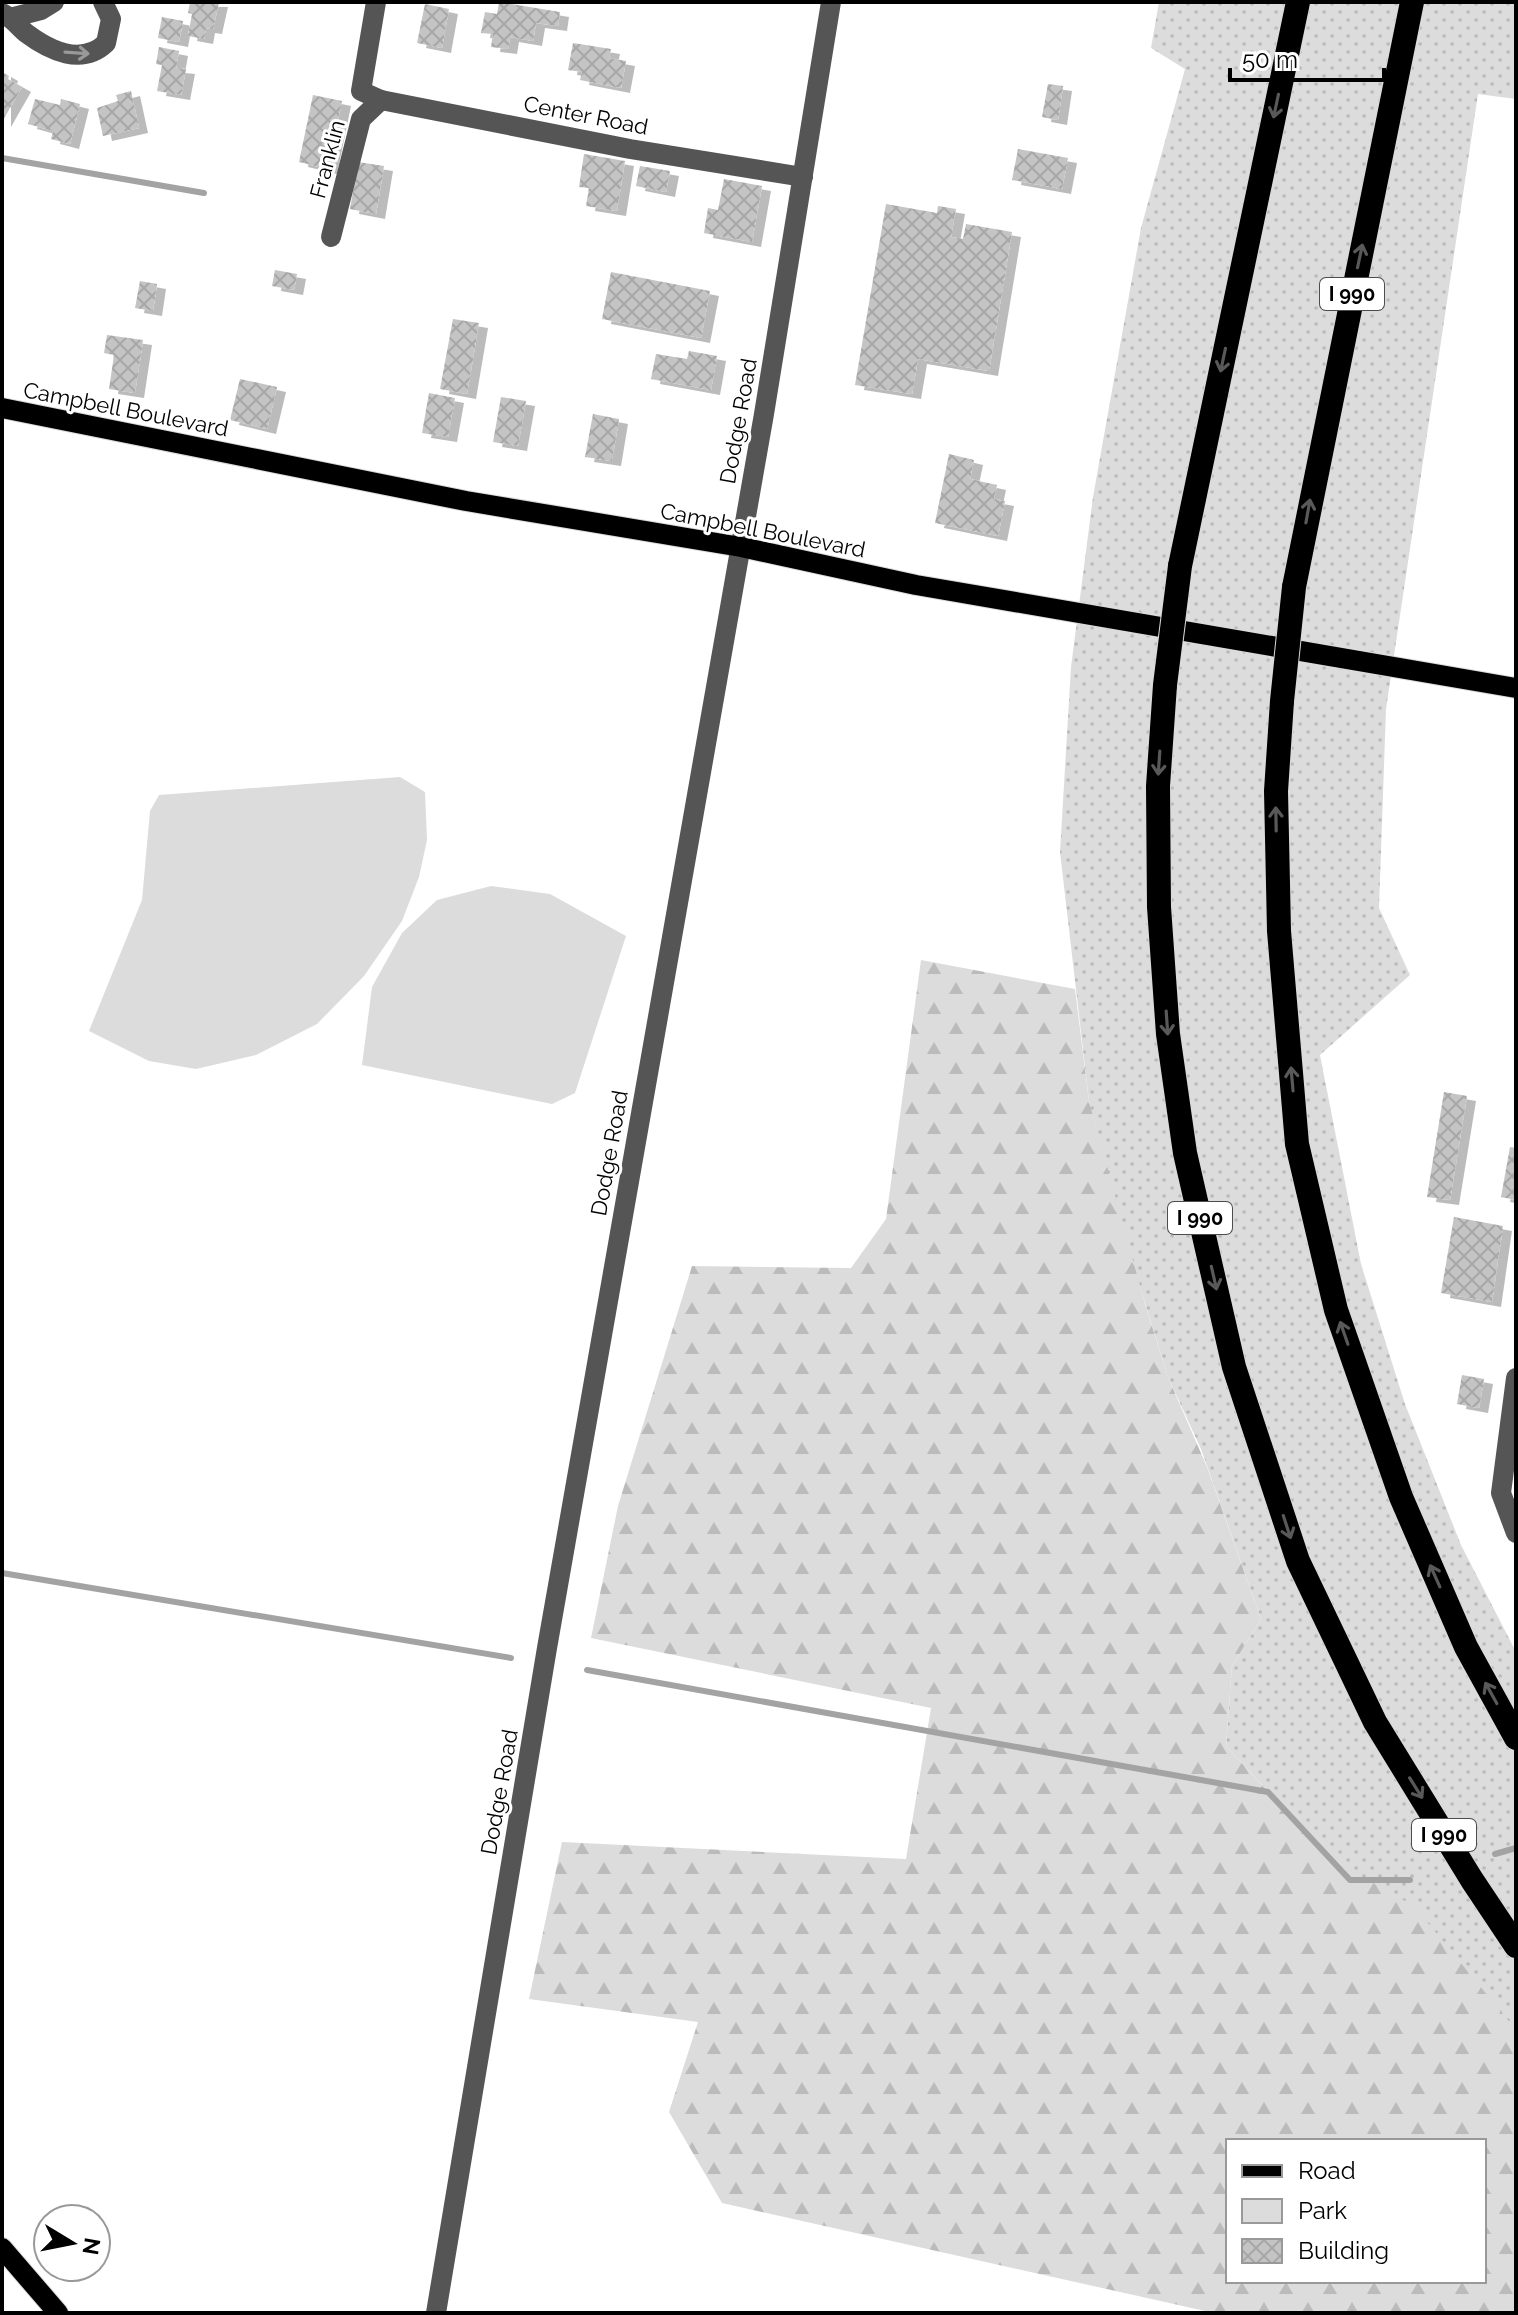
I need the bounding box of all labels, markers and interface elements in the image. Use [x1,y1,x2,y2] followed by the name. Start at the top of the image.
[1230,32,1384,82] scale bar
[1242,45,1298,74] text: 50 m
[63,46,89,61] one-way arrow
[521,90,651,140] street label: Center Road
[1268,92,1283,118] one-way arrow
[304,117,350,201] street label: Franklin
[1353,244,1368,269] one-way arrow
[1320,278,1384,310] road number: I 990
[1215,347,1230,373] one-way arrow
[714,356,762,486] street label: Dodge Road
[21,376,231,442] street label: Campbell Boulevard
[658,497,868,563] street label: Campbell Boulevard
[1301,498,1316,524] one-way arrow
[1151,749,1166,776] one-way arrow
[1269,806,1284,833] one-way arrow
[1160,1009,1175,1036] one-way arrow
[1284,1066,1299,1093] one-way arrow
[585,1088,633,1218] street label: Dodge Road
[1168,1202,1232,1234] road number: I 990
[1207,1265,1222,1291] one-way arrow
[1335,1321,1350,1346] one-way arrow
[1280,1514,1295,1540] one-way arrow
[1427,1564,1442,1588] one-way arrow
[1483,1681,1499,1705] one-way arrow
[475,1727,523,1857] street label: Dodge Road
[1408,1776,1424,1799] one-way arrow
[1412,1819,1476,1851] road number: I 990
[1226,2139,1486,2283] legend
[1298,2156,1356,2185] text: Road
[1298,2196,1347,2225] text: Park
[32,2203,112,2283] north arrow
[77,2236,106,2257] text: N
[1298,2236,1389,2265] text: Building

